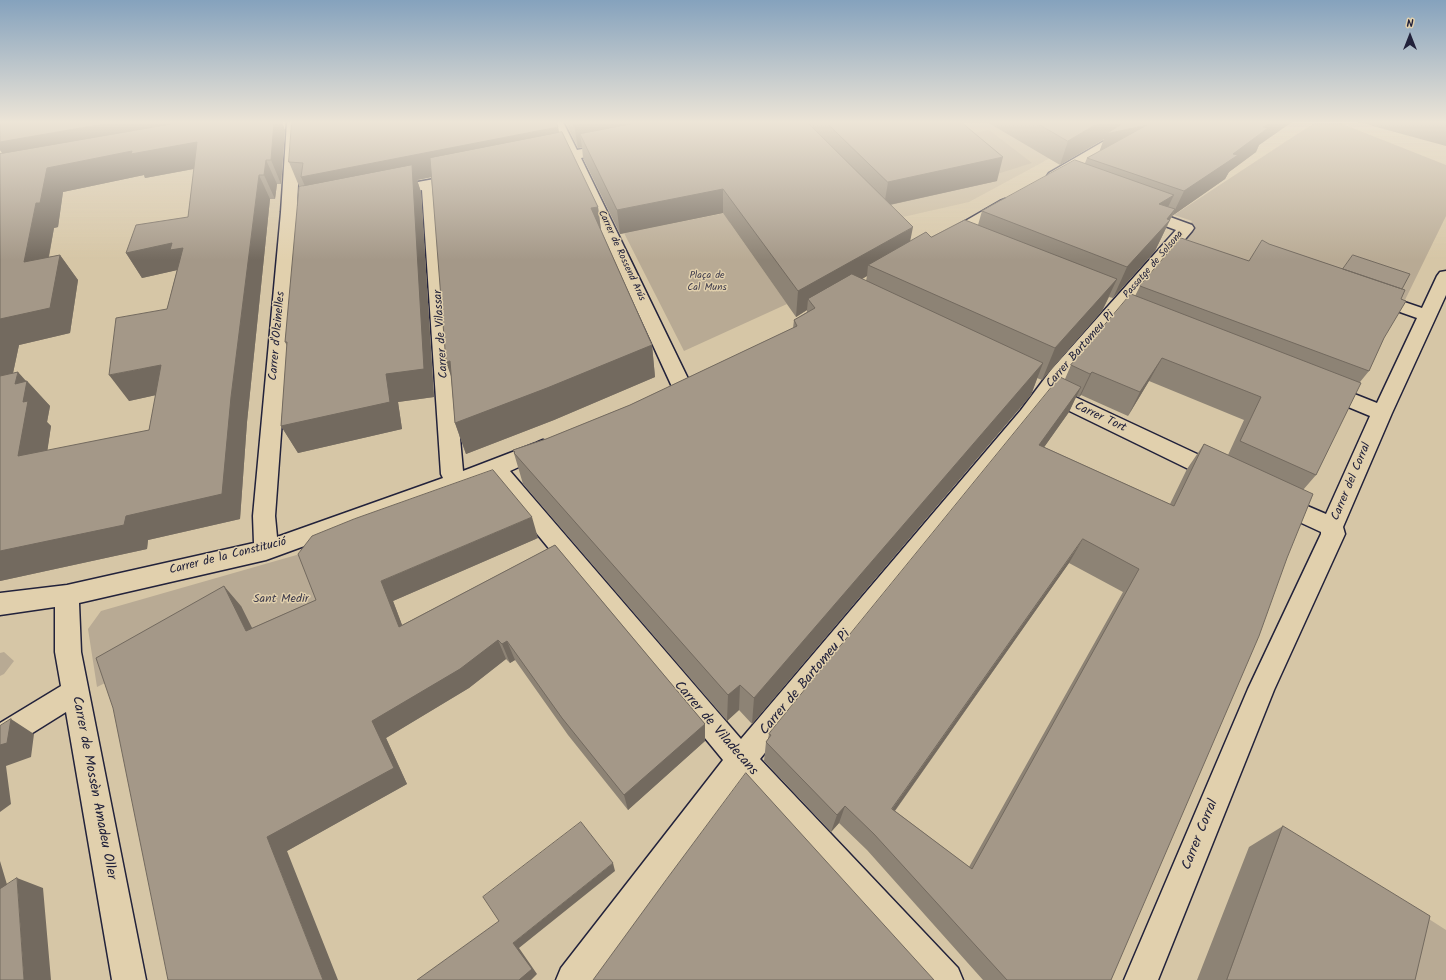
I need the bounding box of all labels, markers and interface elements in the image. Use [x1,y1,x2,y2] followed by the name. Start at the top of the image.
[1407,15,1413,33] text: N
[1390,16,1430,56] north arrow
[595,209,647,303] street label: Carrer de Rossend Arús
[1122,229,1186,301] street label: Passatge de Solsona
[687,270,727,294] park label: Plaça de Cal Muns
[432,289,452,379] street label: Carrer de Vilassar
[267,291,289,381] street label: Carrer d'Olzinelles
[1044,309,1118,391] street label: Carrer Bartomeu Pi
[1072,400,1128,436] street label: Carrer Tort
[1329,441,1375,523] street label: Carrer del Corral
[168,535,288,579] street label: Carrer de la Constitució
[253,593,309,607] park label: Sant Medir
[757,627,855,739] street label: Carrer de Bartomeu Pi
[669,678,761,780] street label: Carrer de Viladecans
[67,695,119,881] street label: Carrer de Mossèn Amadeu Oller
[1179,797,1223,873] street label: Carrer Corral

